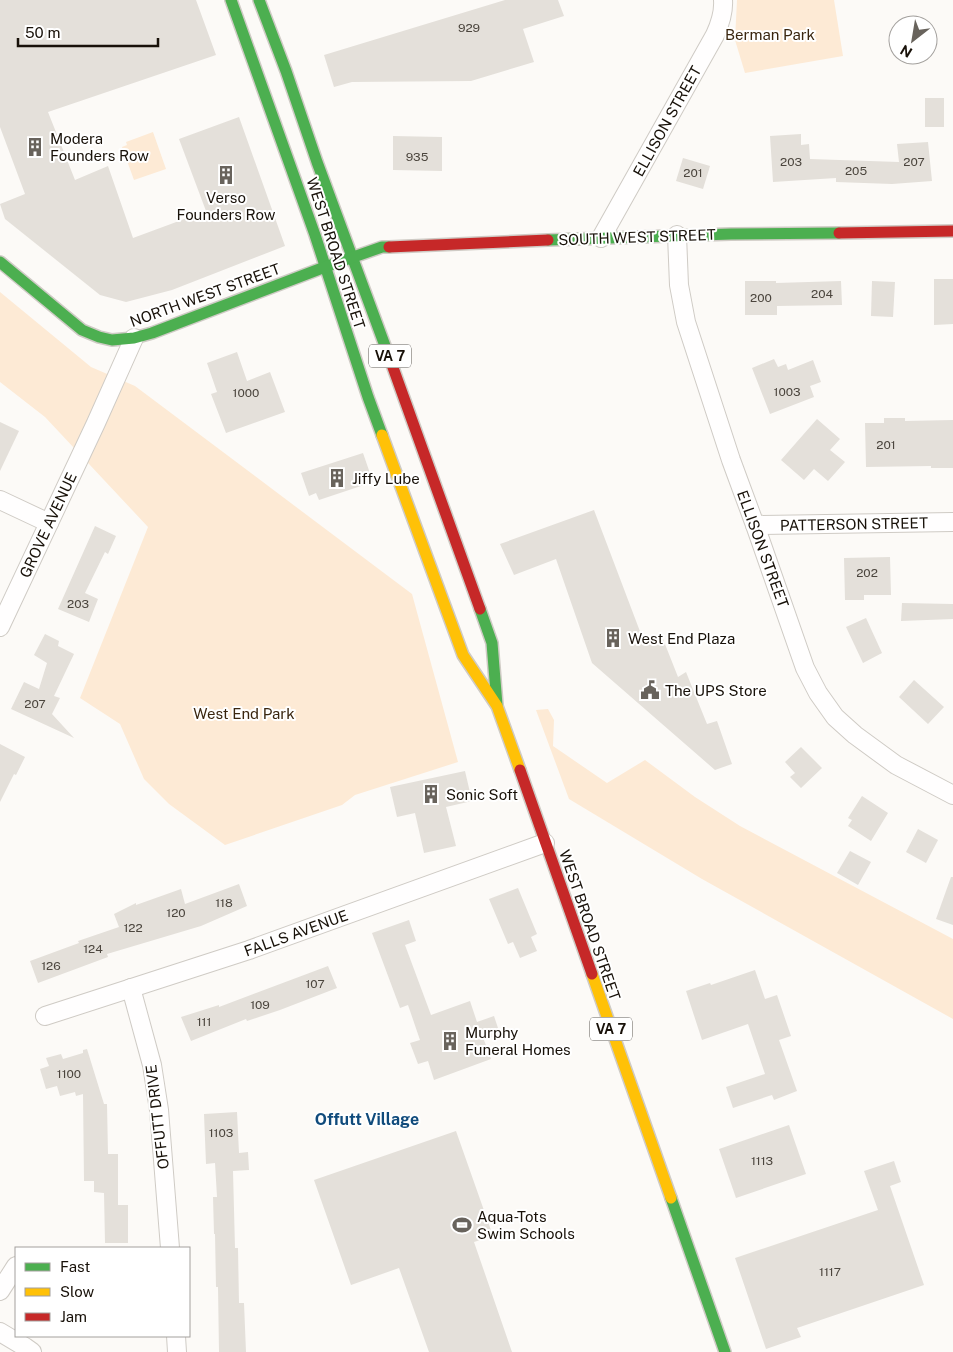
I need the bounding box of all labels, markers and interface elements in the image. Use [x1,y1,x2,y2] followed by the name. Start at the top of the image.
[18,15,158,47] scale bar
[888,15,938,65] north arrow
[458,21,480,35] house number: 929
[25,24,60,41] text: 50 m
[725,26,815,43] park label: Berman Park
[897,41,915,61] text: N
[630,63,704,179] street label: ELLISON STREET
[50,130,149,164] place label: Modera Founders Row
[24,136,46,158] building icon: Modera Founders Row
[406,150,429,164] house number: 935
[780,155,802,169] house number: 203
[903,155,925,169] house number: 207
[215,164,237,186] building icon: Verso Founders Row
[845,164,867,178] house number: 205
[683,166,703,180] house number: 201
[303,175,369,331] street label: WEST BROAD STREET
[176,189,276,223] place label: Verso Founders Row
[558,226,716,248] street label: SOUTH WEST STREET
[128,260,283,330] street label: NORTH WEST STREET
[811,287,833,301] house number: 204
[750,291,772,305] house number: 200
[369,344,411,368] road number: VA 7
[774,385,800,399] house number: 1003
[233,386,259,400] house number: 1000
[876,438,896,452] house number: 201
[326,467,348,489] building icon: Jiffy Lube
[16,470,80,580] street label: GROVE AVENUE
[352,470,420,487] place label: Jiffy Lube
[734,488,792,610] street label: ELLISON STREET
[780,514,928,534] street label: PATTERSON STREET
[856,566,878,580] house number: 202
[67,597,89,611] house number: 203
[602,627,624,649] building icon: West End Plaza
[628,630,735,647] place label: West End Plaza
[639,679,661,701] public building icon: The UPS Store
[665,682,767,699] place label: The UPS Store
[24,697,46,711] house number: 207
[193,705,295,722] park label: West End Park
[420,783,442,805] building icon: Sonic Soft
[446,786,518,803] place label: Sonic Soft
[556,847,624,1003] street label: WEST BROAD STREET
[215,896,233,910] house number: 118
[166,906,186,920] house number: 120
[242,906,350,960] street label: FALLS AVENUE
[123,921,143,935] house number: 122
[83,942,103,956] house number: 124
[41,959,61,973] house number: 126
[305,977,325,991] house number: 107
[250,998,270,1012] house number: 109
[197,1015,211,1029] house number: 111
[590,1018,632,1040] road number: VA 7
[465,1024,571,1058] place label: Murphy Funeral Homes
[439,1030,461,1052] building icon: Murphy Funeral Homes
[142,1064,172,1170] street label: OFFUTT DRIVE
[57,1067,81,1081] house number: 1100
[315,1110,419,1129] district label: Offutt Village
[209,1126,233,1140] house number: 1103
[751,1154,773,1168] house number: 1113
[477,1208,575,1242] place label: Aqua-Tots Swim Schools
[451,1214,473,1236] sports icon: Aqua-Tots Swim Schools
[15,1247,190,1337] legend
[60,1258,90,1275] text: Fast
[819,1265,841,1279] house number: 1117
[60,1283,95,1300] text: Slow
[60,1308,87,1325] text: Jam

